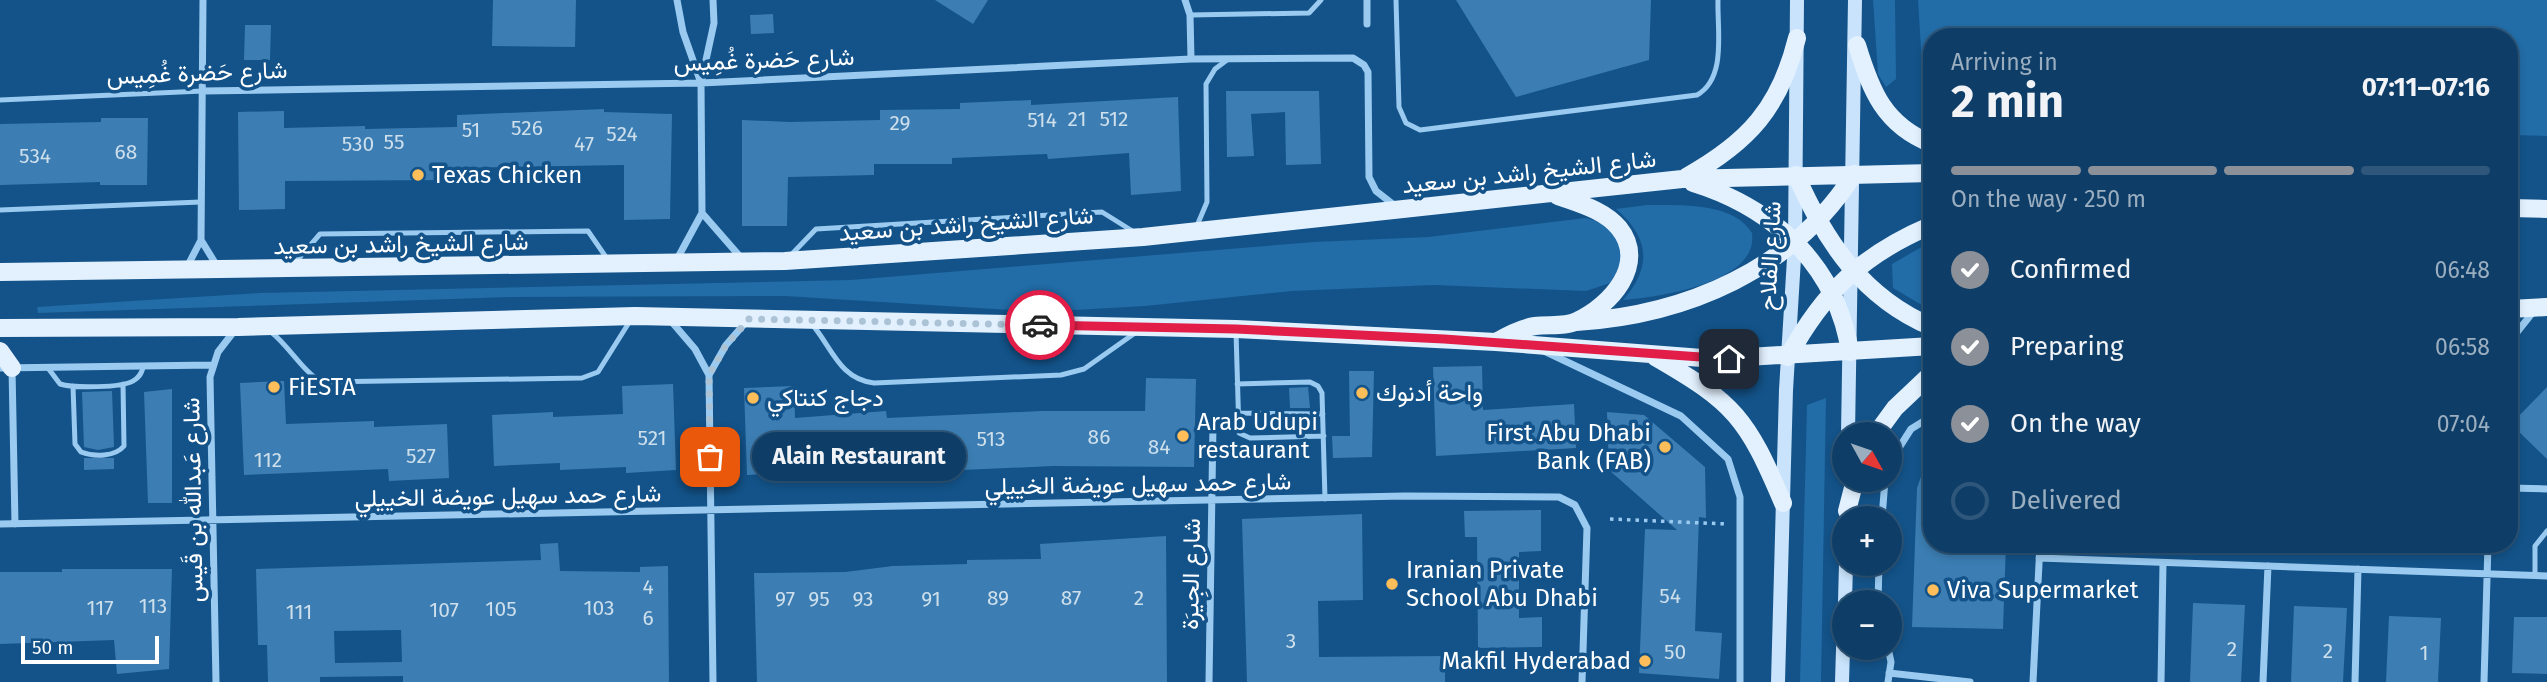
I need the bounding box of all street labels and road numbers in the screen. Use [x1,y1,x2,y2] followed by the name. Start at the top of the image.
[673,42,855,79] street label: شارع حَضرة غُمِيس
[106,55,288,92] street label: شارع حَضرة غُمِيس
[1401,145,1658,202] street label: شارع الشيخ راشد بن سعيد
[838,201,1095,250] street label: شارع الشيخ راشد بن سعيد
[1753,201,1789,312] street label: شارع الفلاح
[273,228,529,263] street label: شارع الشيخ راشد بن سعيد
[177,397,211,603] street label: شارع عَبدالله بن قَيس
[984,467,1292,506] street label: شارع حمد سهيل عويضة الخييلي
[354,479,662,518] street label: شارع حمد سهيل عويضة الخييلي
[1176,518,1210,630] street label: شارع الجِيرَة

